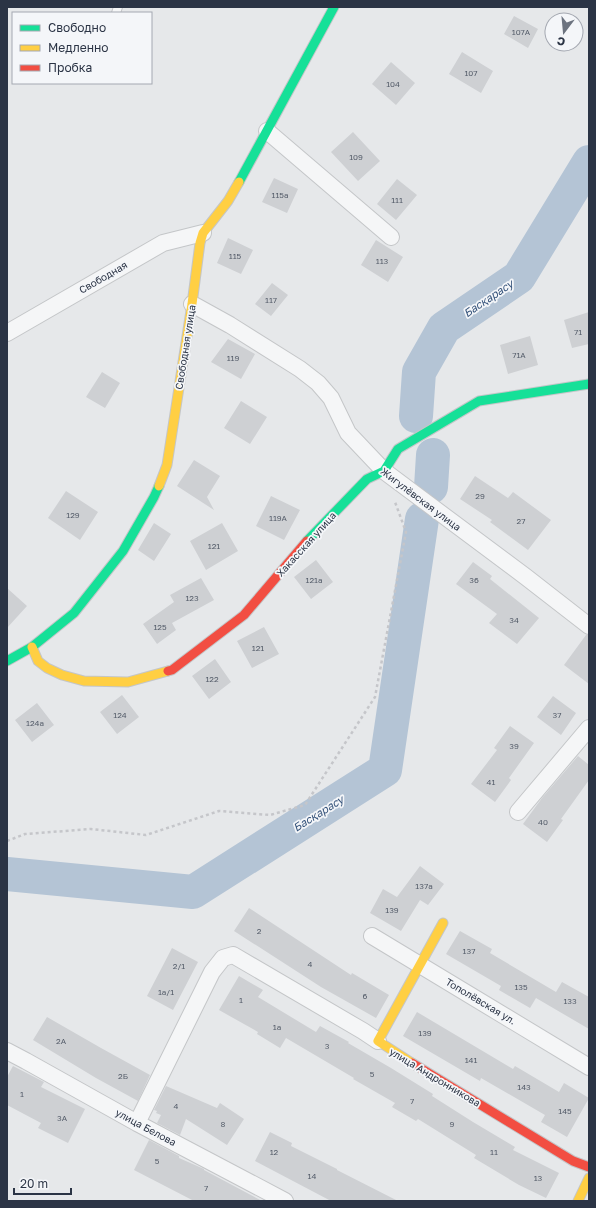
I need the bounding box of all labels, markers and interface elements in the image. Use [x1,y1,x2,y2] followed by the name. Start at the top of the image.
[12,12,152,84] legend
[544,12,584,52] north arrow
[48,20,106,35] text: Свободно
[512,27,531,37] house number: 107А
[555,35,567,49] text: С
[48,40,108,55] text: Медленно
[48,60,92,75] text: Пробка
[464,68,478,78] house number: 107
[386,79,400,89] house number: 104
[349,152,363,162] house number: 109
[272,190,288,200] house number: 115а
[391,195,403,205] house number: 111
[229,251,242,261] house number: 115
[376,256,389,266] house number: 113
[77,258,129,296] street label: Свободная
[461,276,517,320] water label: Басқарасу
[265,295,277,305] house number: 117
[172,304,198,390] street label: Свободная улица
[574,327,582,337] house number: 71
[512,350,526,360] house number: 71А
[227,353,239,363] house number: 119
[378,465,464,533] street label: Жигулёвская улица
[475,491,485,501] house number: 29
[274,509,338,579] street label: Хакасская улица
[66,510,80,520] house number: 129
[269,513,288,523] house number: 119А
[517,516,525,526] house number: 27
[208,541,220,551] house number: 121
[306,575,322,585] house number: 121а
[469,575,479,585] house number: 36
[185,593,199,603] house number: 123
[509,615,519,625] house number: 34
[153,622,167,632] house number: 125
[252,643,264,653] house number: 121
[205,674,219,684] house number: 122
[113,710,127,720] house number: 124
[553,710,561,720] house number: 37
[26,718,44,728] house number: 124а
[509,741,519,751] house number: 39
[487,777,495,787] house number: 41
[290,791,348,834] water label: Басқарасу
[538,817,548,827] house number: 40
[415,881,433,891] house number: 137а
[385,905,399,915] house number: 139
[257,926,262,936] house number: 2
[463,946,475,956] house number: 137
[308,959,313,969] house number: 4
[173,961,185,971] house number: 2/1
[444,975,518,1027] street label: Тополёвская ул.
[514,982,528,992] house number: 135
[158,987,174,997] house number: 1а/1
[363,991,368,1001] house number: 6
[239,995,243,1005] house number: 1
[563,996,577,1006] house number: 133
[273,1022,281,1032] house number: 1а
[418,1028,432,1038] house number: 139
[56,1036,67,1046] house number: 2А
[325,1041,330,1051] house number: 3
[387,1045,483,1109] street label: улица Андронникова
[465,1055,477,1065] house number: 141
[370,1069,375,1079] house number: 5
[118,1071,128,1081] house number: 2Б
[517,1082,531,1092] house number: 143
[20,1089,24,1099] house number: 1
[410,1096,414,1106] house number: 7
[174,1101,179,1111] house number: 4
[113,1106,179,1148] street label: улица Белова
[558,1106,572,1116] house number: 145
[57,1113,68,1123] house number: 3А
[221,1119,226,1129] house number: 8
[450,1119,455,1129] house number: 9
[270,1147,279,1157] house number: 12
[490,1147,498,1157] house number: 11
[155,1156,160,1166] house number: 5
[14,1170,71,1196] scale bar
[308,1171,316,1181] house number: 14
[534,1173,543,1183] house number: 13
[20,1176,48,1191] text: 20 m
[204,1183,208,1193] house number: 7

